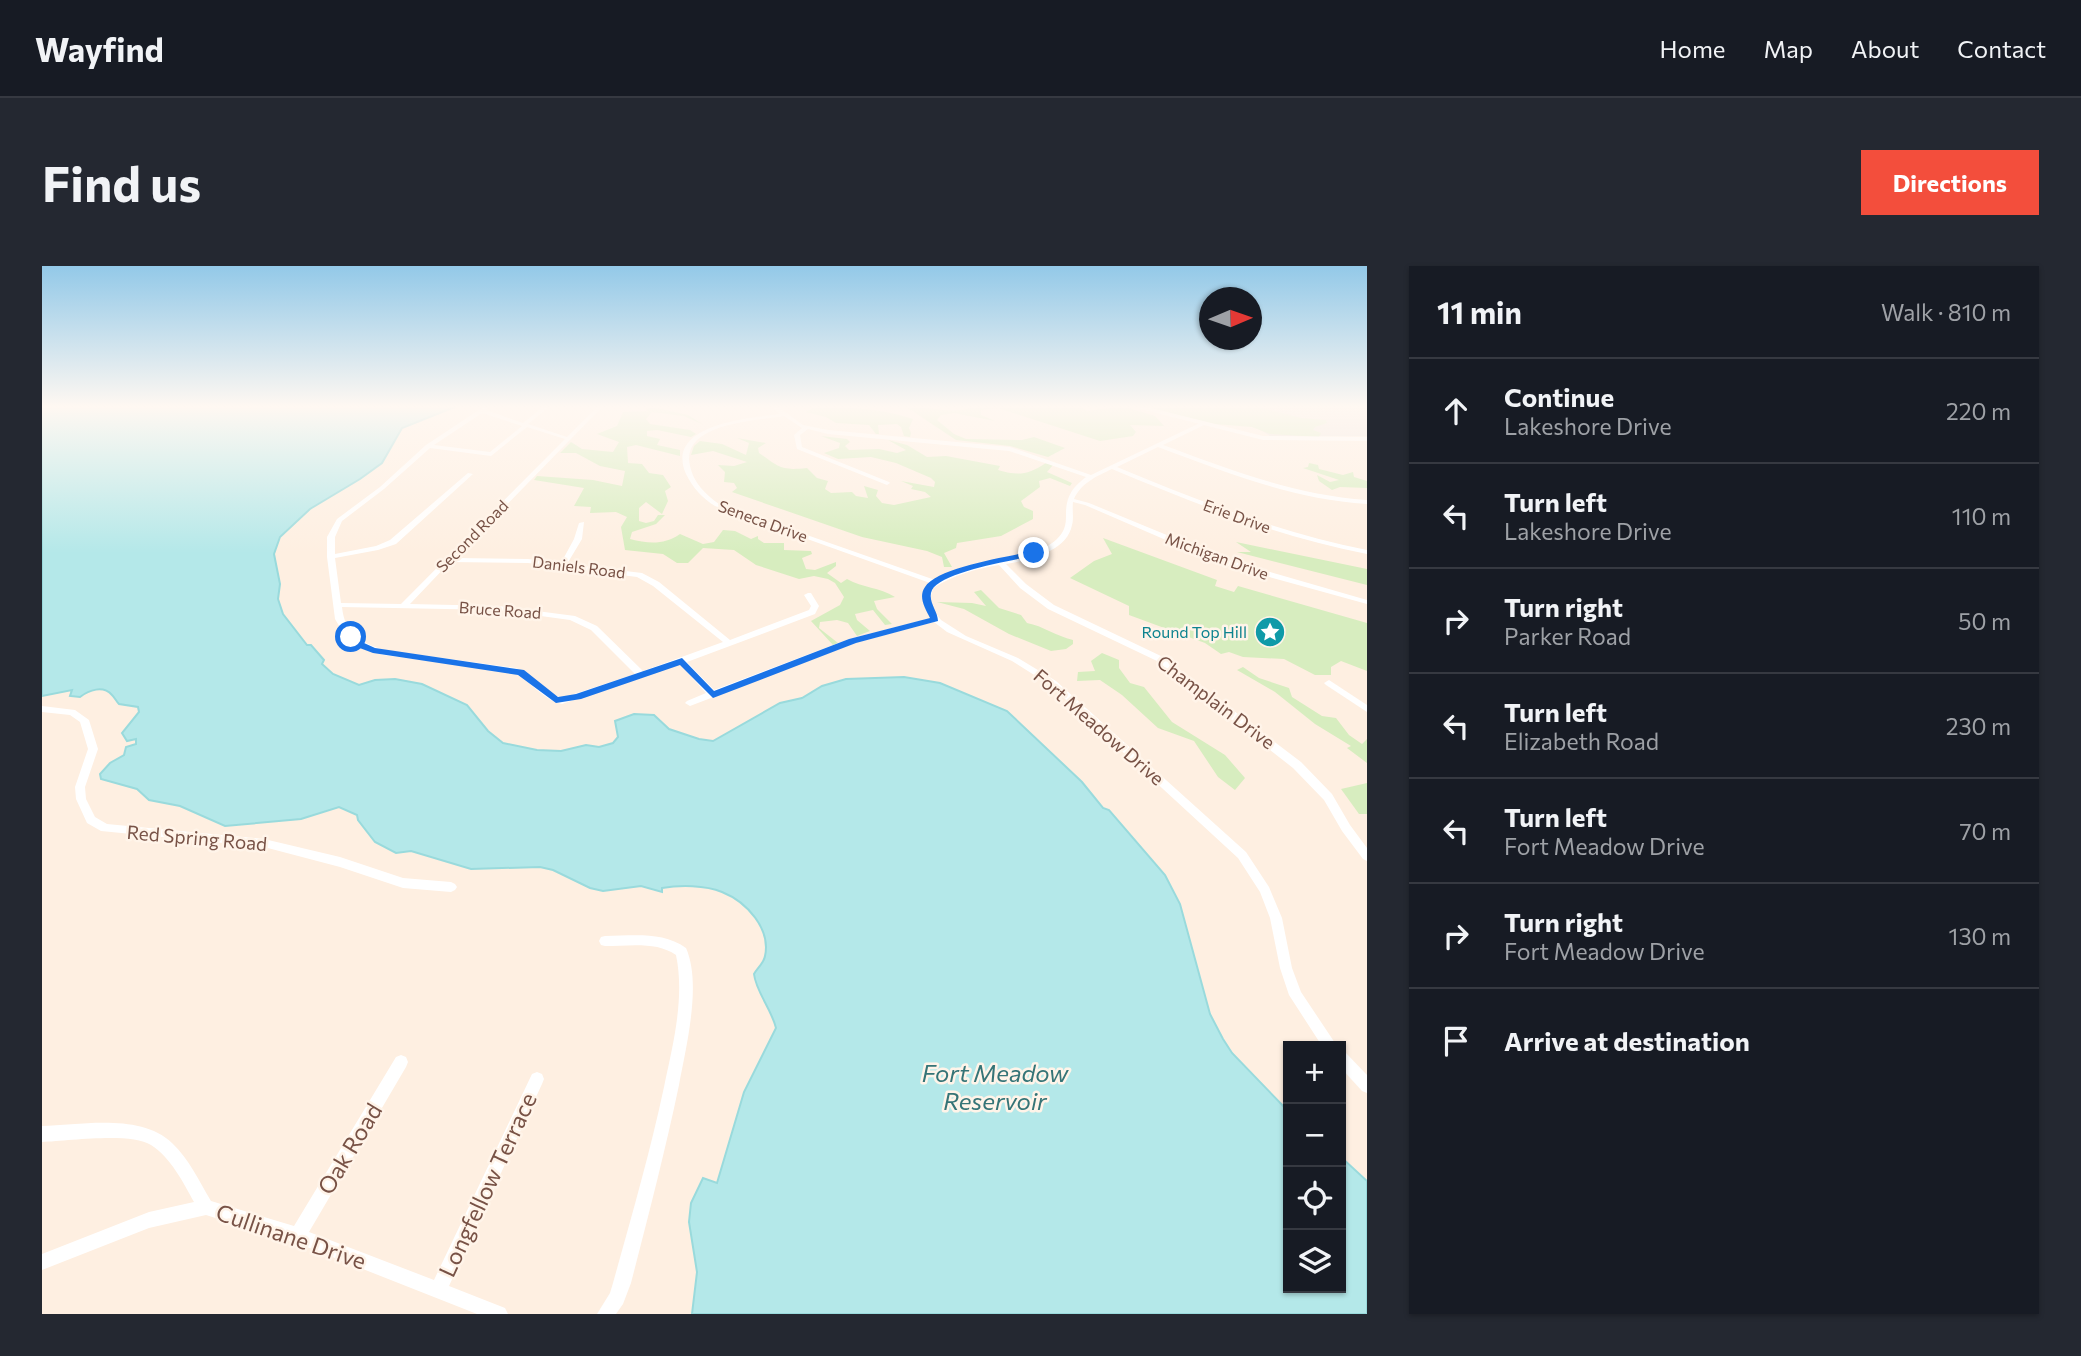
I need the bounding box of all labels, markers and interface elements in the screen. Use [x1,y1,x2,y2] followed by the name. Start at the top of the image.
[35,28,164,69] text: Wayfind
[1660,34,1726,63] text: Home
[1764,34,1813,63] text: Map
[1851,34,1919,63] text: About
[1957,34,2046,63] text: Contact
[1861,150,2039,215] button: Directions
[42,152,201,212] text: Find us
[1199,287,1262,350] north arrow
[1437,293,1522,330] text: 11 min
[1881,298,2011,326] text: Walk · 810 m
[1504,381,1614,412] text: Continue
[1437,392,1475,430] icon: ahead
[1946,397,2011,425] text: 220 m
[1504,412,1672,440] text: Lakeshore Drive
[1504,486,1607,517] text: Turn left
[1201,495,1273,536] street label: Erie Drive
[432,496,512,576] street label: Second Road
[716,496,810,545] street label: Seneca Drive
[1437,497,1475,535] icon: left
[1952,502,2011,530] text: 110 m
[1504,517,1672,545] text: Lakeshore Drive
[1163,528,1271,583] street label: Michigan Drive
[1018,537,1049,568] route end
[531,551,627,582] street label: Daniels Road
[1504,591,1623,622] text: Turn right
[458,597,542,622] street label: Bruce Road
[1437,602,1475,640] icon: right
[1958,607,2011,635] text: 50 m
[1253,615,1287,649] place icon: Round Top Hill
[335,621,366,652] route start
[1141,622,1247,641] place label: Round Top Hill
[1504,622,1631,650] text: Parker Road
[1153,650,1280,753] street label: Champlain Drive
[1029,664,1169,790] street label: Fort Meadow Drive
[1504,696,1607,727] text: Turn left
[1437,707,1475,745] icon: left
[1946,712,2011,740] text: 230 m
[1504,727,1659,755] text: Elizabeth Road
[1504,801,1607,832] text: Turn left
[1437,812,1475,850] icon: left
[1959,817,2011,845] text: 70 m
[126,820,268,855] street label: Red Spring Road
[1504,832,1705,860] text: Fort Meadow Drive
[1504,906,1623,937] text: Turn right
[1437,917,1475,955] icon: right
[1949,922,2011,950] text: 130 m
[1504,937,1705,965] text: Fort Meadow Drive
[1437,1022,1475,1060] icon: arrive
[1504,1025,1750,1056] text: Arrive at destination
[1283,1041,1346,1293] map controls
[1283,1041,1346,1104] button: +
[922,1058,1069,1115] water label: Fort Meadow Reservoir
[432,1088,542,1281] street label: Longfellow Terrace
[311,1098,387,1199] street label: Oak Road
[1283,1104,1346,1167] button: −
[1283,1167,1346,1230] button: locate
[213,1197,370,1275] street label: Cullinane Drive
[1283,1230,1346,1293] button: layers

